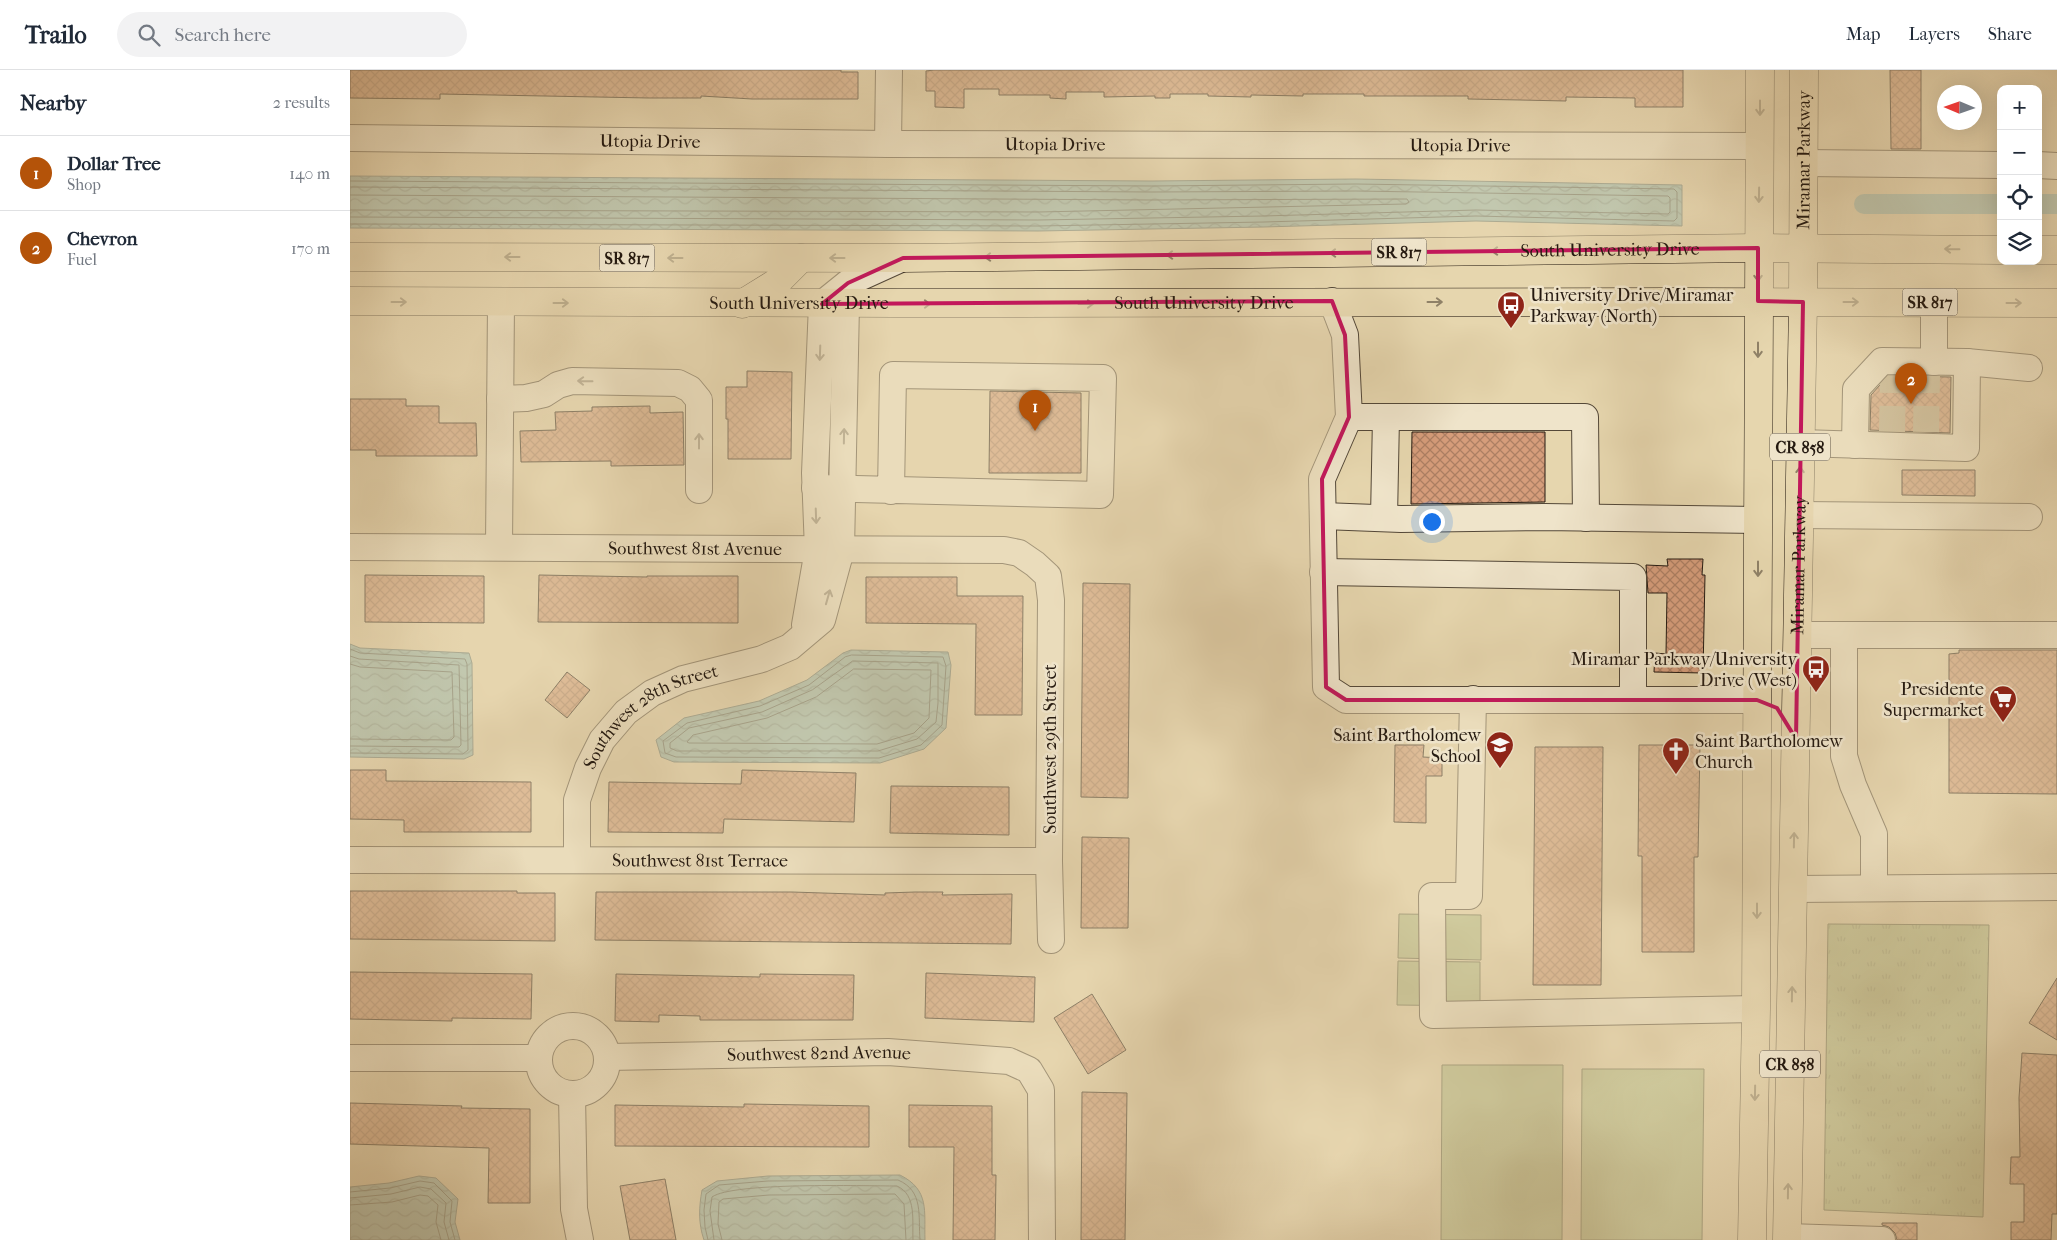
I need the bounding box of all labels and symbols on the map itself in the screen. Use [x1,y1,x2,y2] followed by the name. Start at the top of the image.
[1937,85,1982,130] north arrow
[1793,89,1815,230] street label: Miramar Parkway
[1755,100,1765,116] one-way arrow
[599,131,701,153] street label: Utopia Drive
[1005,134,1105,155] street label: Utopia Drive
[1410,135,1510,156] street label: Utopia Drive
[1754,187,1763,203] one-way arrow
[1372,238,1426,266] road number: SR 817
[1520,239,1700,262] street label: South University Drive
[600,244,654,272] road number: SR 817
[1944,244,1960,254] one-way arrow
[1492,246,1508,256] one-way arrow
[1329,248,1346,258] one-way arrow
[1167,250,1183,260] one-way arrow
[504,252,520,262] one-way arrow
[984,252,1000,262] one-way arrow
[667,253,683,263] one-way arrow
[829,253,846,263] one-way arrow
[1753,266,1763,282] one-way arrow
[1530,285,1734,327] place label: University Drive/Miramar Parkway (North)
[1902,288,1958,316] road number: SR 817
[1496,290,1526,329] bus stop icon: University Drive/Miramar Parkway (North)
[709,293,889,314] street label: South University Drive
[1114,293,1294,314] street label: South University Drive
[390,297,406,306] one-way arrow
[1426,297,1443,307] one-way arrow
[1843,297,1859,307] one-way arrow
[552,298,569,308] one-way arrow
[2006,298,2022,308] one-way arrow
[914,299,931,309] one-way arrow
[1077,299,1093,309] one-way arrow
[1753,341,1763,357] one-way arrow
[815,344,825,361] one-way arrow
[1895,363,1927,404] pin: 2
[577,377,593,386] one-way arrow
[1019,390,1051,431] pin: 1
[839,429,848,445] one-way arrow
[694,433,704,450] one-way arrow
[1770,434,1830,461] road number: CR 858
[1795,466,1805,482] one-way arrow
[1787,494,1811,635] street label: Miramar Parkway
[812,507,821,523] one-way arrow
[1419,509,1445,535] your location
[608,538,782,560] street label: Southwest 81st Avenue
[1753,560,1763,576] one-way arrow
[824,589,834,605] one-way arrow
[1571,649,1798,691] place label: Miramar Parkway/University Drive (West)
[1801,654,1831,693] bus stop icon: Miramar Parkway/University Drive (West)
[579,660,721,773] street label: Southwest 28th Street
[1040,663,1061,834] street label: Southwest 29th Street
[1883,679,1985,721] place label: Presidente Supermarket
[1988,684,2018,723] supermarket icon: Presidente Supermarket
[1333,725,1482,767] place label: Saint Bartholomew School
[1485,730,1515,769] school or university icon: Saint Bartholomew School
[1695,731,1843,773] place label: Saint Bartholomew Church
[1661,736,1691,775] church icon: Saint Bartholomew Church
[1789,832,1799,848] one-way arrow
[612,850,788,872] street label: Southwest 81st Terrace
[1752,902,1762,918] one-way arrow
[1787,986,1796,1002] one-way arrow
[727,1042,912,1066] street label: Southwest 82nd Avenue
[1760,1051,1820,1078] road number: CR 858
[1750,1084,1760,1101] one-way arrow
[1783,1184,1793,1200] one-way arrow

